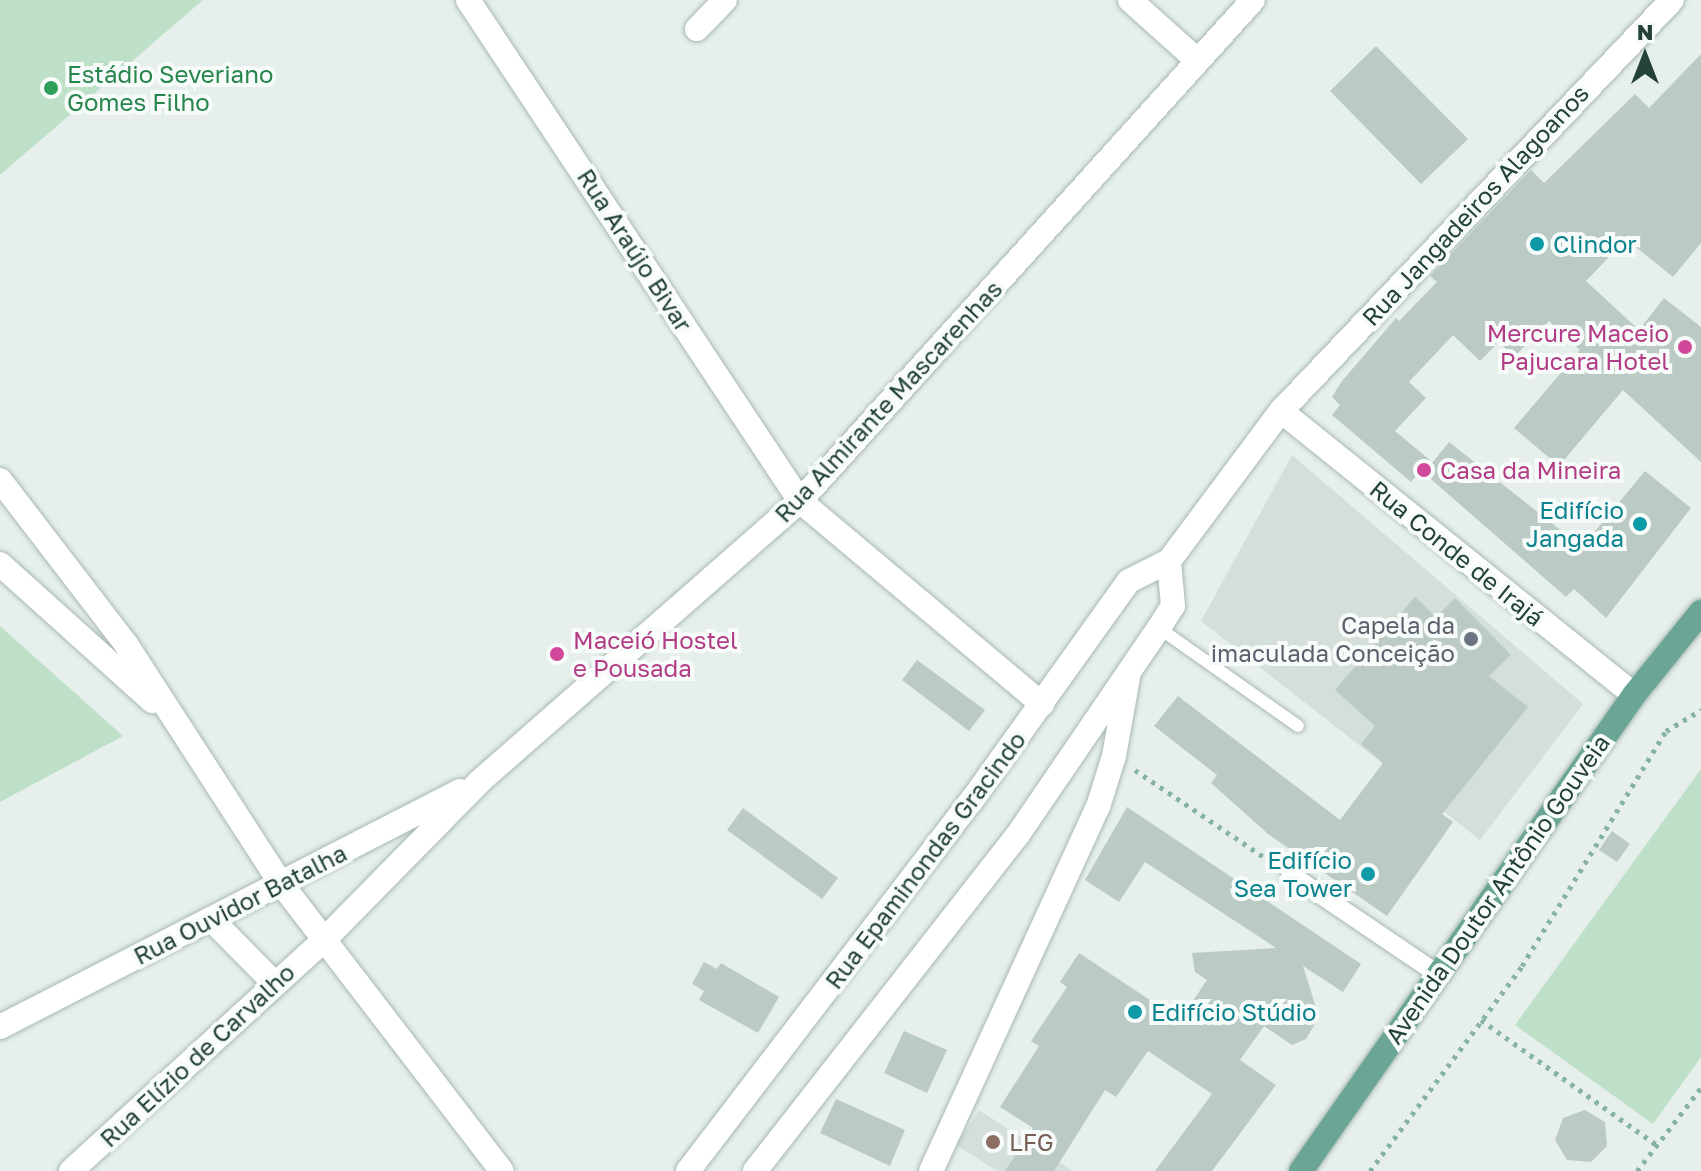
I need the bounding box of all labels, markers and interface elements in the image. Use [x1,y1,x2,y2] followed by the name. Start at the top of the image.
[1605,16,1685,96] north arrow
[1637,18,1653,45] text: N
[67,60,273,116] place label: Estádio Severiano Gomes Filho
[42,79,60,97] marker: Estádio Severiano Gomes Filho
[1356,79,1594,331] street label: Rua Jangadeiros Alagoanos
[572,163,698,337] street label: Rua Araújo Bivar
[1553,230,1637,258] place label: Clindor
[1528,235,1546,253] marker: Clindor
[768,274,1008,528] street label: Rua Almirante Mascarenhas
[1487,319,1669,375] place label: Mercure Maceio Pajucara Hotel
[1676,338,1694,356] marker: Mercure Maceio Pajucara Hotel
[1440,456,1621,484] place label: Casa da Mineira
[1415,461,1433,479] marker: Casa da Mineira
[1364,474,1550,632] street label: Rua Conde de Irajá
[1526,496,1624,552] place label: Edifício Jangada
[1631,515,1649,533] marker: Edifício Jangada
[1211,611,1455,667] place label: Capela da imaculada Conceição
[573,626,738,682] place label: Maceió Hostel e Pousada
[1462,630,1480,648] marker: Capela da imaculada Conceição
[548,645,566,663] marker: Maceió Hostel e Pousada
[819,726,1031,994] street label: Rua Epaminondas Gracindo
[1379,729,1615,1049] street label: Avenida Doutor Antônio Gouveia
[129,838,351,970] street label: Rua Ouvidor Batalha
[1234,846,1352,902] place label: Edifício Sea Tower
[1359,865,1377,883] marker: Edifício Sea Tower
[94,957,300,1153] street label: Rua Elízio de Carvalho
[1151,998,1316,1026] place label: Edifício Stúdio
[1126,1003,1144,1021] marker: Edifício Stúdio
[1009,1128,1054,1156] place label: LFG
[984,1133,1002,1151] marker: LFG

